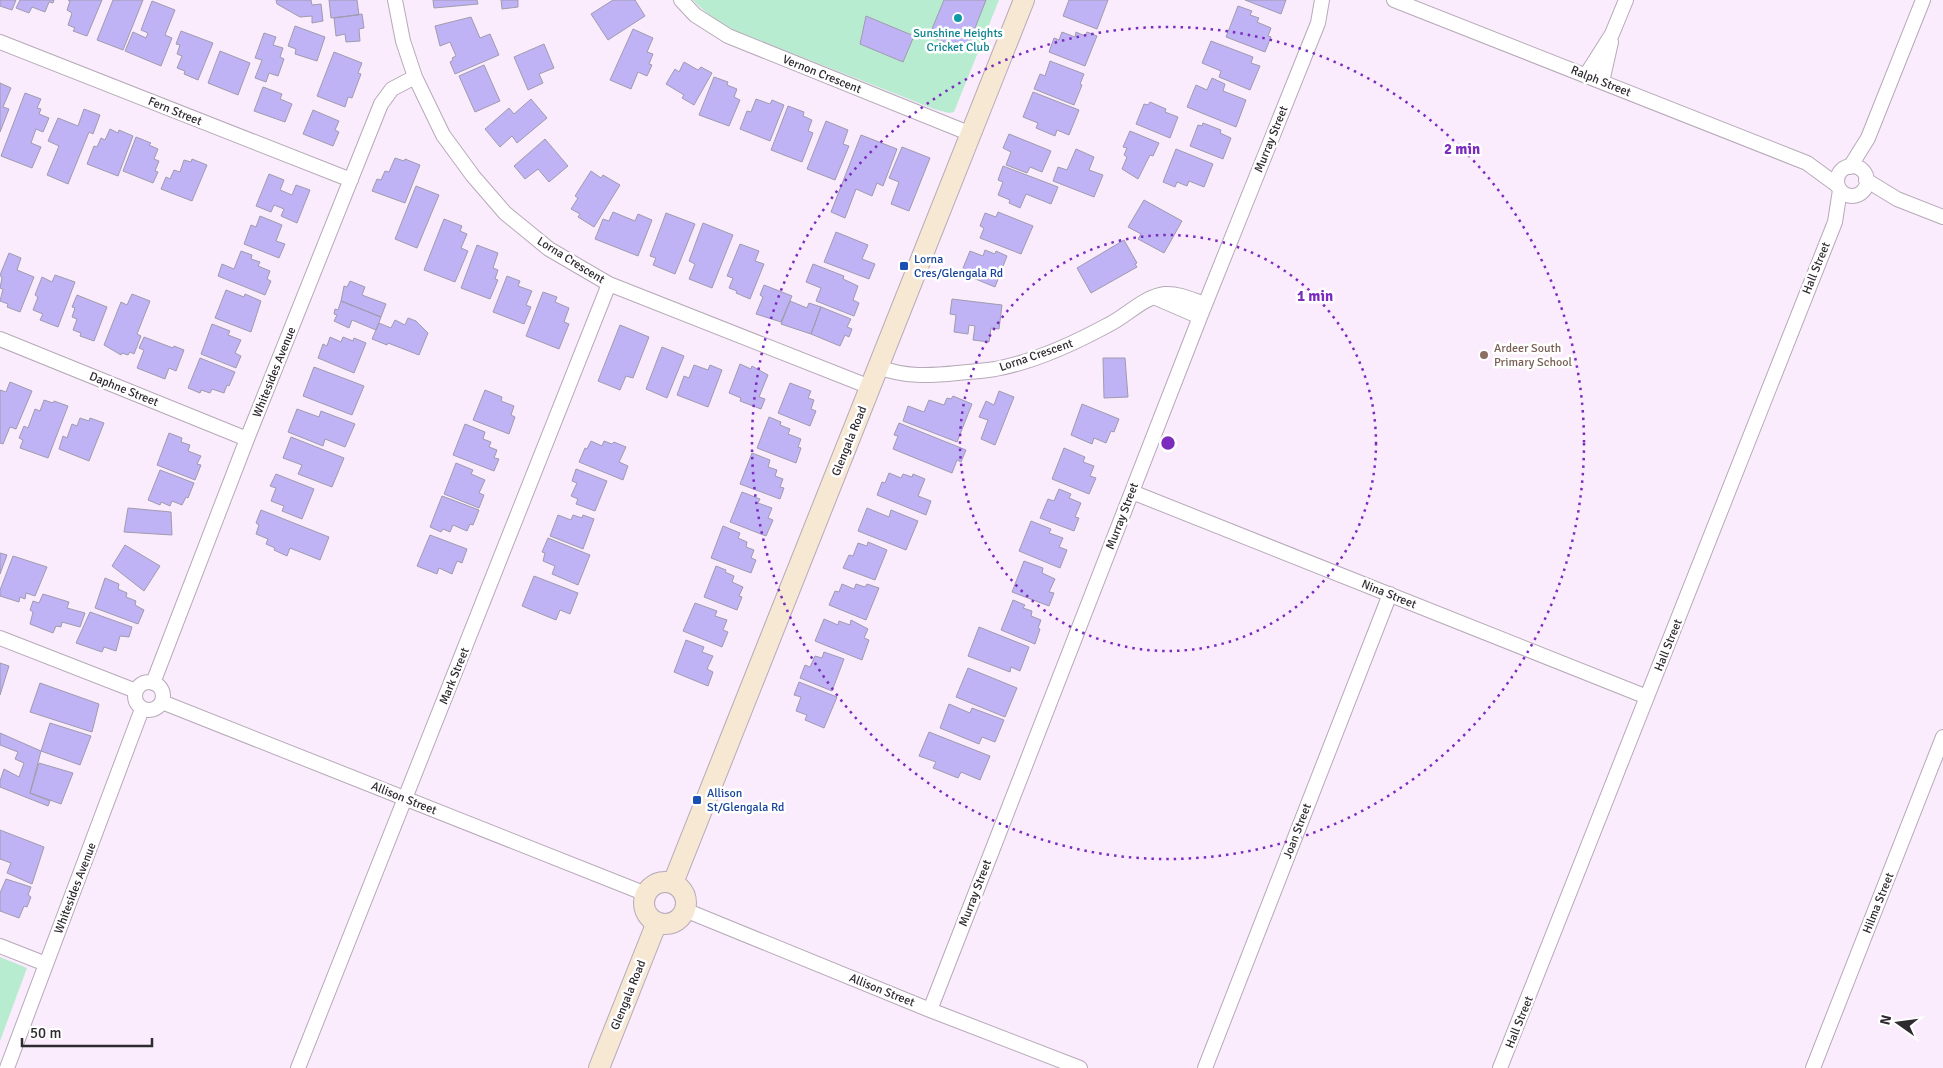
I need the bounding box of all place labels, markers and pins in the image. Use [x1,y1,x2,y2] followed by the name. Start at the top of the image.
[952,12,964,24] marker: Sunshine Heights Cricket Club
[913,26,1003,55] place label: Sunshine Heights Cricket Club
[914,252,1003,281] place label: Lorna Cres/Glengala Rd
[898,260,910,272] marker: Lorna Cres/Glengala Rd
[1494,341,1572,370] place label: Ardeer South Primary School
[1478,349,1490,361] marker: Ardeer South Primary School
[1159,434,1177,452] centre of rings
[707,786,784,815] place label: Allison St/Glengala Rd
[691,794,703,806] marker: Allison St/Glengala Rd

